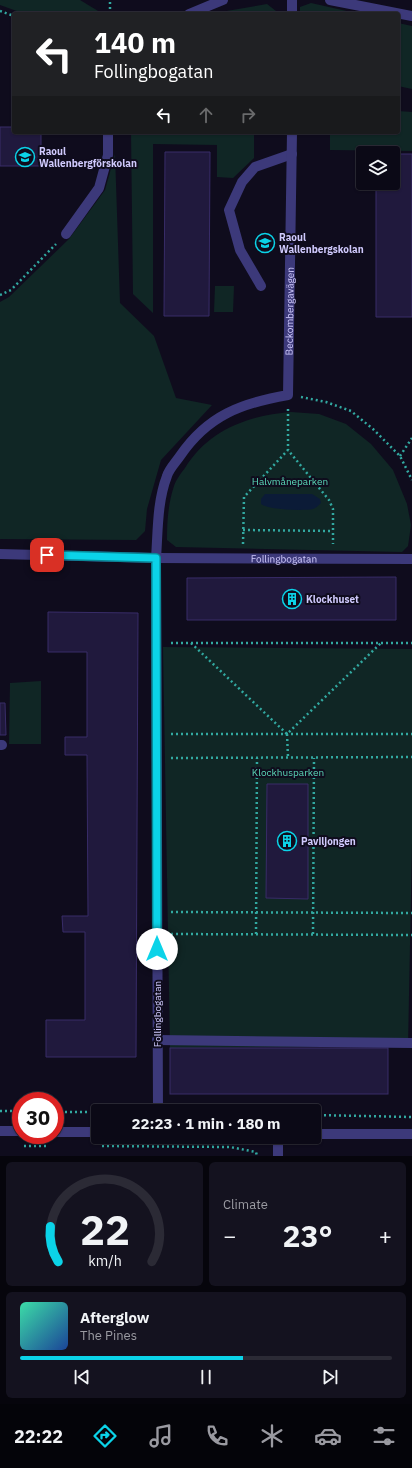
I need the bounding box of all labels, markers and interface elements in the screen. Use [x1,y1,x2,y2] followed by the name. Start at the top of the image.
[94,24,176,61] text: 140 m
[28,28,80,80] icon: left
[94,60,213,83] text: Follingbogatan
[153,104,175,126] icon: left
[195,104,217,126] icon: ahead
[237,104,259,126] icon: right
[39,145,137,170] place label: Raoul Wallenbergförskolan
[14,146,36,168] school or university icon: Raoul Wallenbergförskolan
[356,146,400,190] map controls
[356,146,400,190] button: layers
[279,231,364,256] place label: Raoul Wallenbergskolan
[254,232,276,254] school or university icon: Raoul Wallenbergskolan
[282,267,296,355] street label: Beckombergavägen
[252,475,328,488] park label: Halvmåneparken
[30,538,64,572] pin
[36,544,58,566] icon: arrive
[251,552,317,565] street label: Follingbogatan
[281,588,303,610] building icon: Klockhuset
[306,593,359,606] place label: Klockhuset
[252,766,324,779] park label: Klockhusparken
[276,830,298,852] building icon: Paviljongen
[301,835,356,848] place label: Paviljongen
[136,928,178,970] position arrow
[151,981,164,1047] street label: Follingbogatan
[12,1092,64,1144] speed limit sign: 30
[132,1114,280,1133] text: 22:23 · 1 min · 180 m
[223,1196,268,1213] text: Climate
[80,1202,129,1256] text: 22
[282,1216,333,1255] text: 23°
[223,1221,236,1250] text: −
[379,1221,392,1250] text: +
[88,1251,121,1270] text: km/h
[80,1308,149,1327] text: Afterglow
[80,1327,137,1344] text: The Pines
[71,1366,93,1388] icon: previous
[195,1366,217,1388] icon: pause
[319,1366,341,1388] icon: next
[91,1422,119,1450] icon: directions
[147,1422,175,1450] icon: music
[203,1422,231,1450] icon: phone
[258,1422,286,1450] icon: climate
[314,1422,342,1450] icon: car
[370,1422,398,1450] icon: filters
[14,1425,63,1448] text: 22:22

